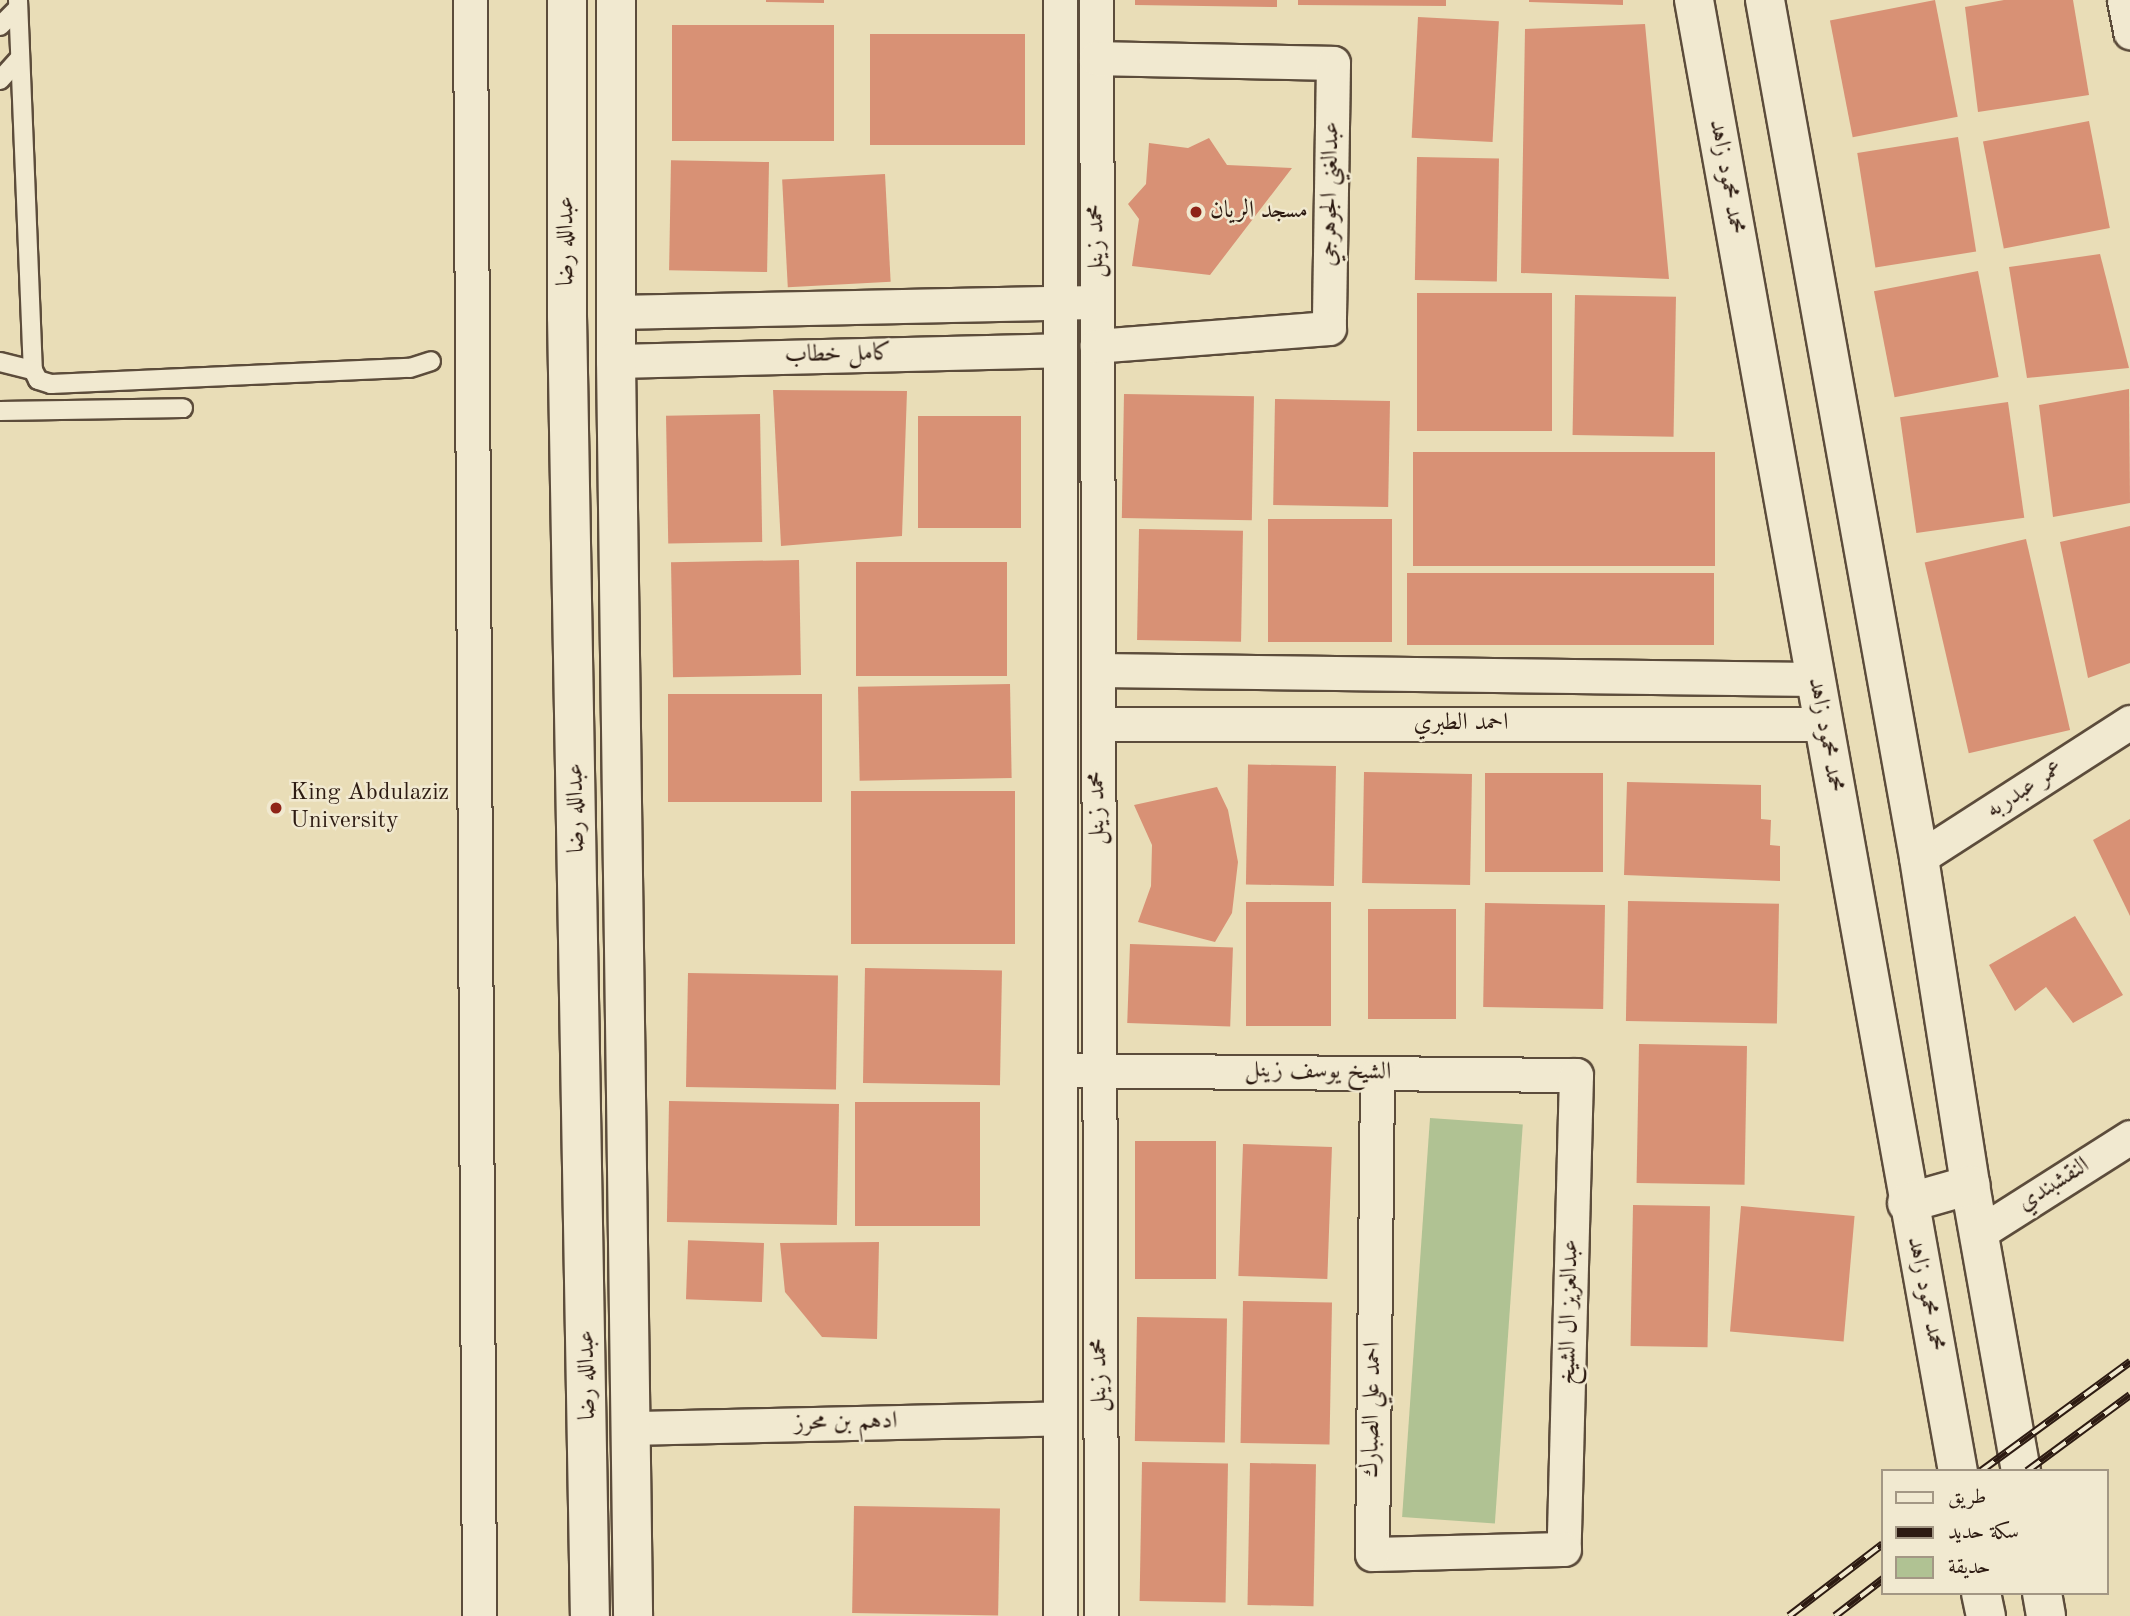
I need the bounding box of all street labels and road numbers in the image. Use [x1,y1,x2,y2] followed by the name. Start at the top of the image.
[1702,117,1750,237] street label: محمد محمود زاهد
[1315,121,1347,267] street label: عبدالغني الجوهرجي
[553,196,581,286] street label: عبدالله رضا
[1083,204,1111,278] street label: محمد زينل
[784,340,892,370] street label: كامل خطاب
[1801,675,1849,795] street label: محمد محمود زاهد
[1414,710,1508,738] street label: احمد الطبري
[1981,755,2069,825] street label: عمر عبدربه
[562,763,592,853] street label: عبدالله رضا
[1084,771,1112,845] street label: محمد زينل
[1245,1056,1391,1088] street label: الشيخ يوسف زينل
[2013,1152,2095,1218] street label: النقشبندي
[1900,1234,1950,1354] street label: محمد محمود زاهد
[1554,1239,1586,1385] street label: عبدالعزيز ال الشيخ
[573,1330,603,1420] street label: عبدالله رضا
[1086,1338,1114,1412] street label: محمد زينل
[1357,1342,1389,1478] street label: احمد علي الصبارك
[794,1408,898,1438] street label: ادهم بن محرز

